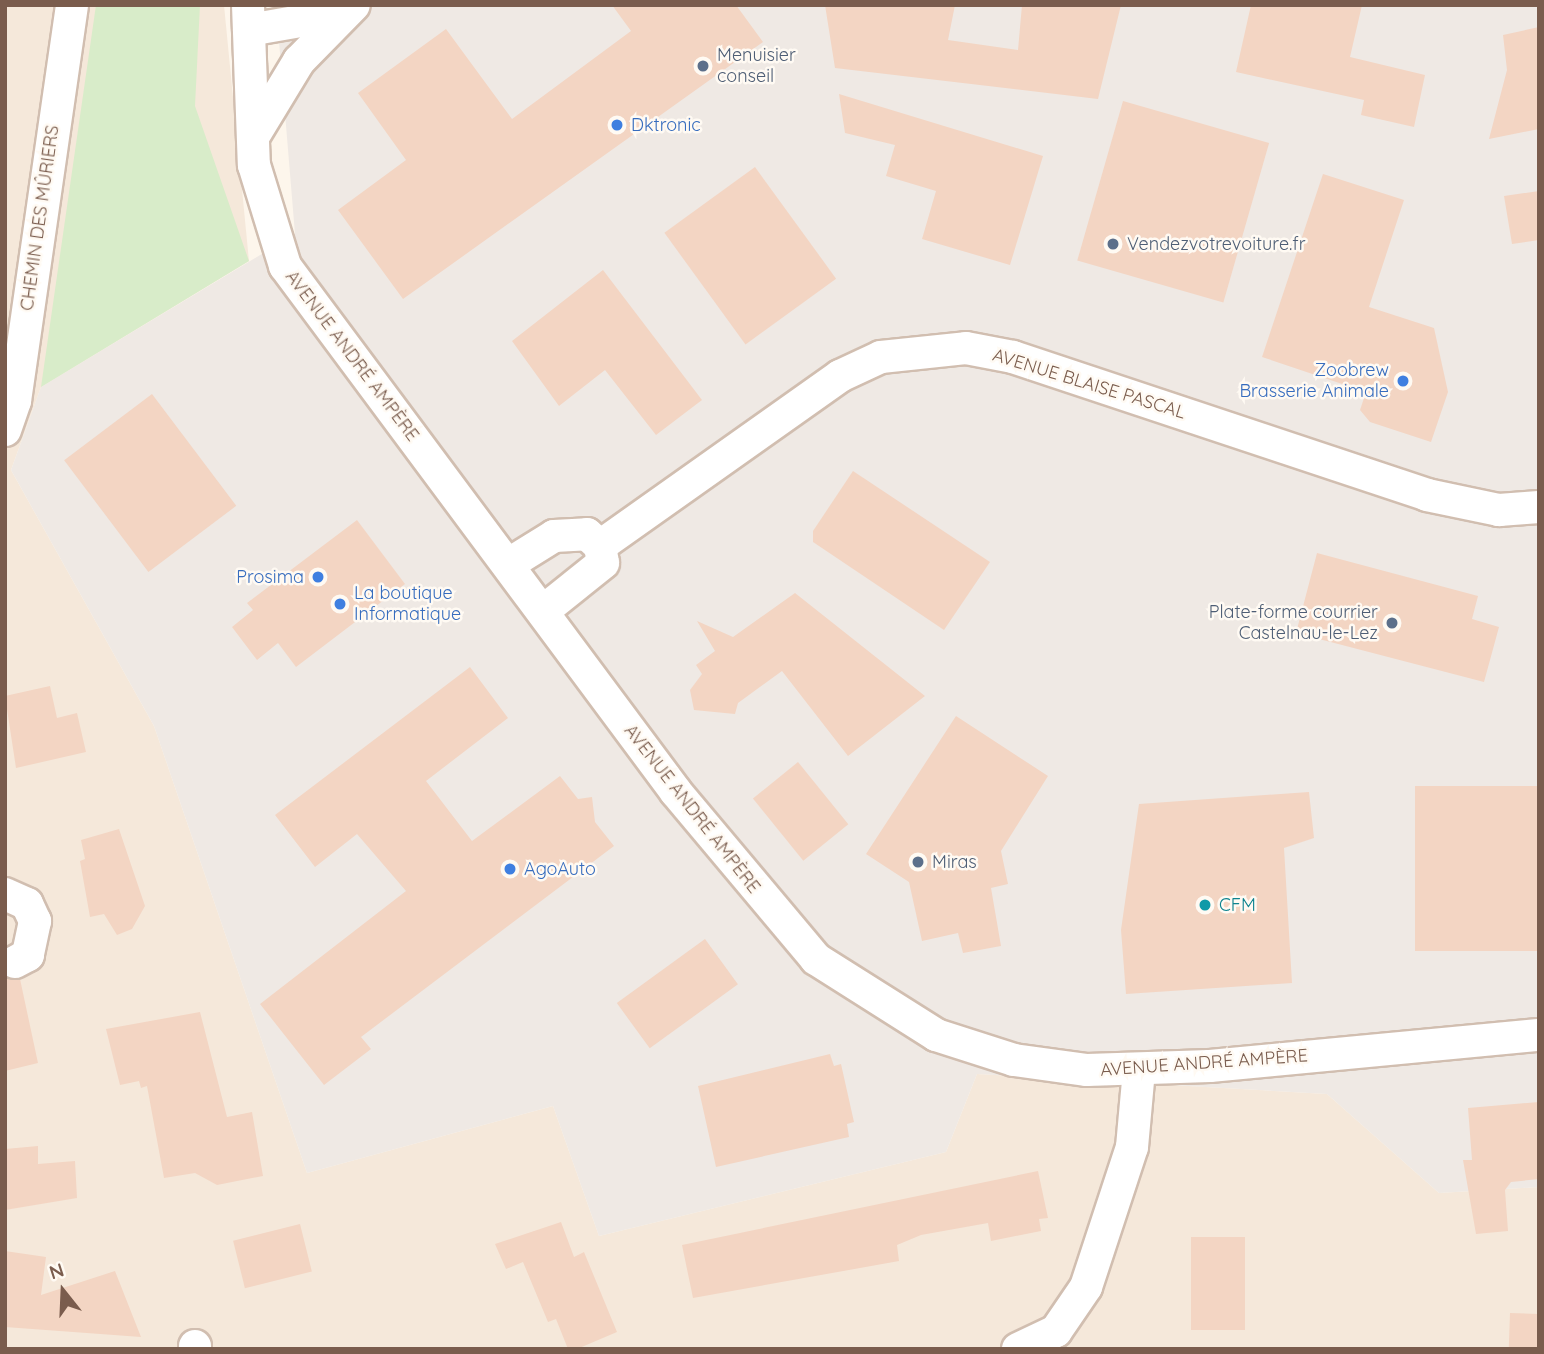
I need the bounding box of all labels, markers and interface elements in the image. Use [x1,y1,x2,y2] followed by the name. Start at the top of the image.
[717,45,796,88] place label: Menuisier conseil
[695,58,711,74] marker: Menuisier conseil
[631,114,701,136] place label: Dktronic
[609,117,625,133] marker: Dktronic
[16,124,64,312] street label: CHEMIN DES MÛRIERS
[1127,233,1306,255] place label: Vendezvotrevoiture.fr
[1105,236,1121,252] marker: Vendezvotrevoiture.fr
[281,266,423,446] street label: AVENUE ANDRÉ AMPÈRE
[990,344,1188,424] street label: AVENUE BLAISE PASCAL
[1239,360,1389,402] place label: Zoobrew Brasserie Animale
[1395,373,1411,389] marker: Zoobrew Brasserie Animale
[236,566,304,588] place label: Prosima
[310,569,326,585] marker: Prosima
[354,583,461,626] place label: La boutique Informatique
[332,596,348,612] marker: La boutique Informatique
[1209,602,1378,644] place label: Plate-forme courrier Castelnau-le-Lez
[1384,615,1400,631] marker: Plate-forme courrier Castelnau-le-Lez
[619,720,765,898] street label: AVENUE ANDRÉ AMPÈRE
[932,851,977,873] place label: Miras
[910,854,926,870] marker: Miras
[524,858,596,880] place label: AgoAuto
[502,861,518,877] marker: AgoAuto
[1219,894,1256,916] place label: CFM
[1197,897,1213,913] marker: CFM
[1100,1045,1308,1081] street label: AVENUE ANDRÉ AMPÈRE
[28,1256,98,1326] north arrow
[46,1257,67,1285] text: N

